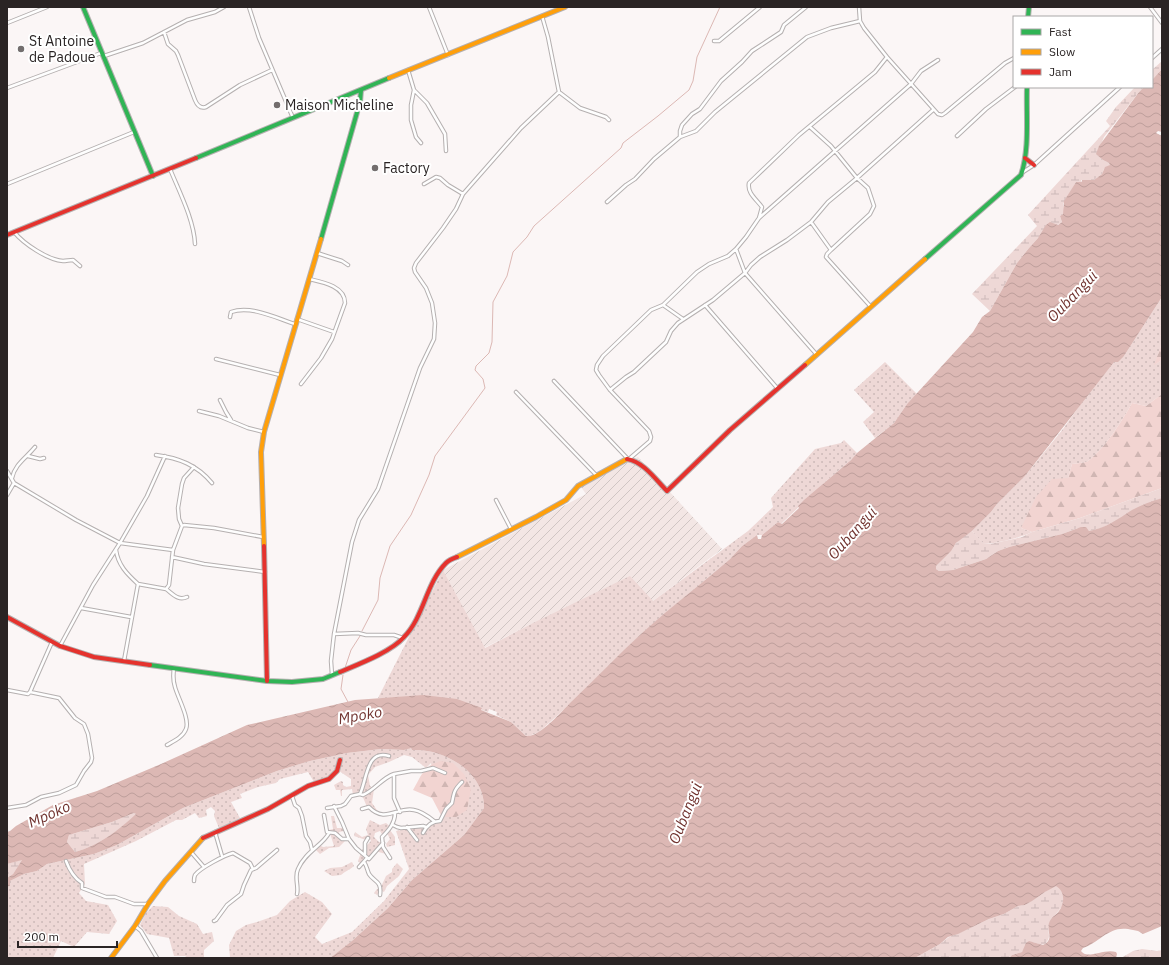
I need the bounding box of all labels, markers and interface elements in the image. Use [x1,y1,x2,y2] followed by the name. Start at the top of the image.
[1013,16,1153,88] legend
[1049,24,1072,39] text: Fast
[29,32,96,66] place label: St Antoine de Padoue
[16,44,26,54] marker: St Antoine de Padoue
[1049,44,1075,59] text: Slow
[1049,64,1072,79] text: Jam
[285,96,394,114] place label: Maison Micheline
[272,100,282,110] marker: Maison Micheline
[383,159,430,177] place label: Factory
[370,163,380,173] marker: Factory
[1043,266,1101,326] water label: Oubangui
[823,503,881,563] water label: Oubangui
[337,702,383,728] water label: Mpoko
[664,780,706,846] water label: Oubangui
[25,796,73,832] water label: Mpoko
[18,923,117,949] scale bar
[24,929,59,944] text: 200 m

